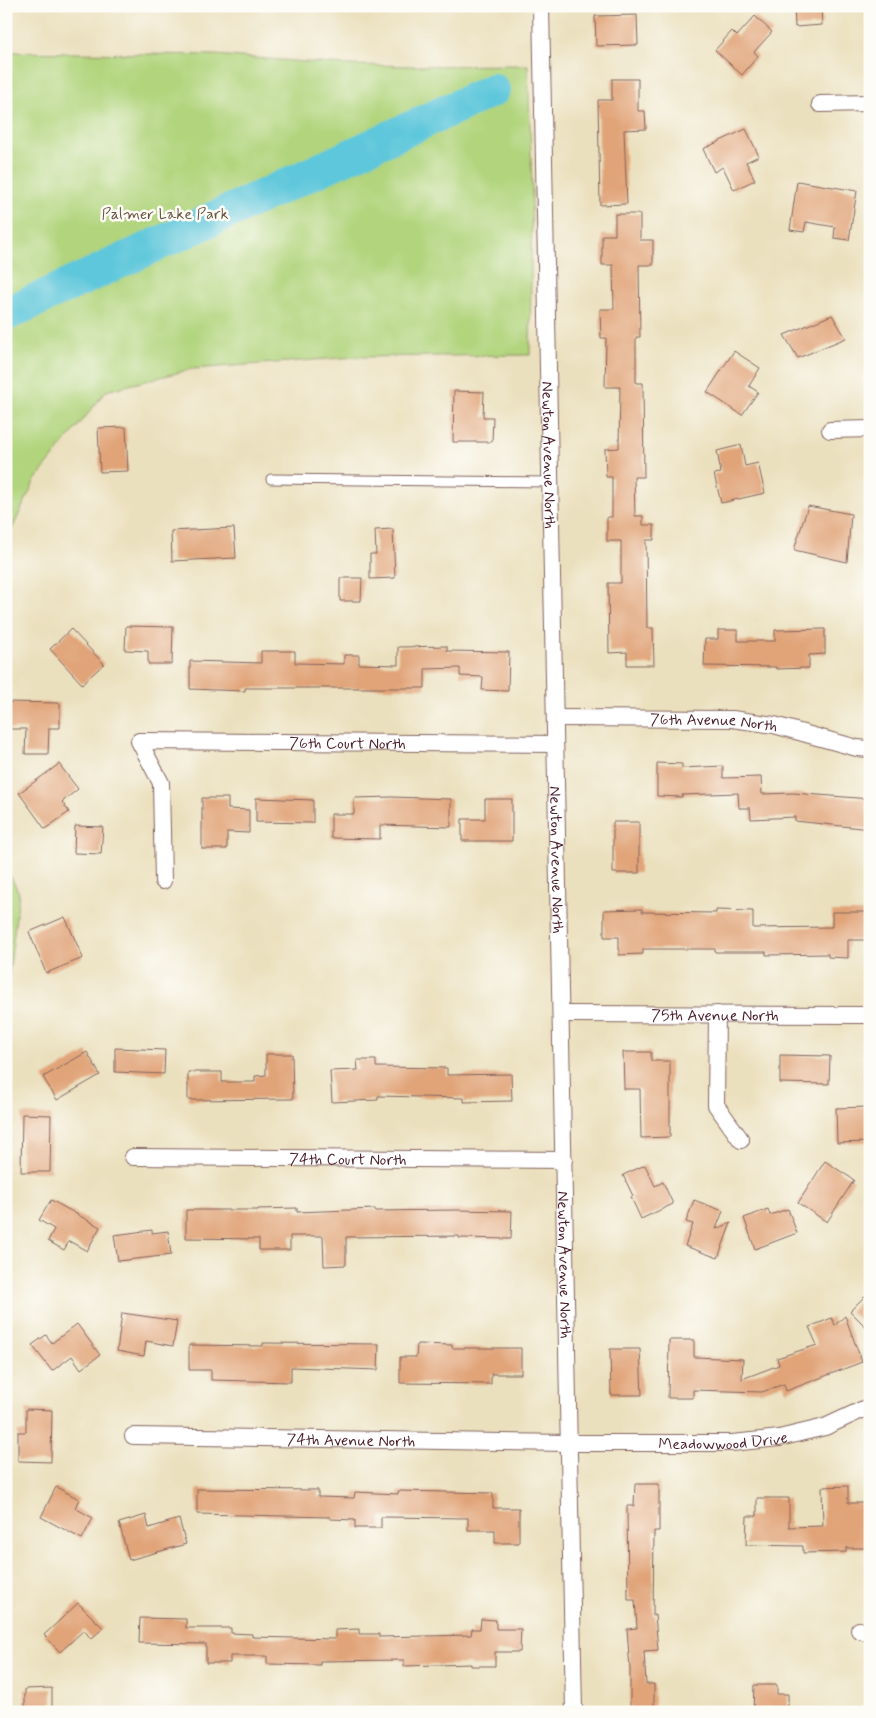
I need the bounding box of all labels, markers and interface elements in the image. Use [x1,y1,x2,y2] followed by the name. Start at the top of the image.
[102,204,228,225] park label: Palmer Lake Park
[536,381,560,529] street label: Newton Avenue North
[650,710,779,737] street label: 76th Avenue North
[289,733,406,755] street label: 76th Court North
[544,786,568,934] street label: Newton Avenue North
[651,1005,779,1027] street label: 75th Avenue North
[289,1149,407,1171] street label: 74th Court North
[552,1191,576,1339] street label: Newton Avenue North
[658,1427,790,1455] street label: Meadowwood Drive
[286,1429,415,1453] street label: 74th Avenue North

